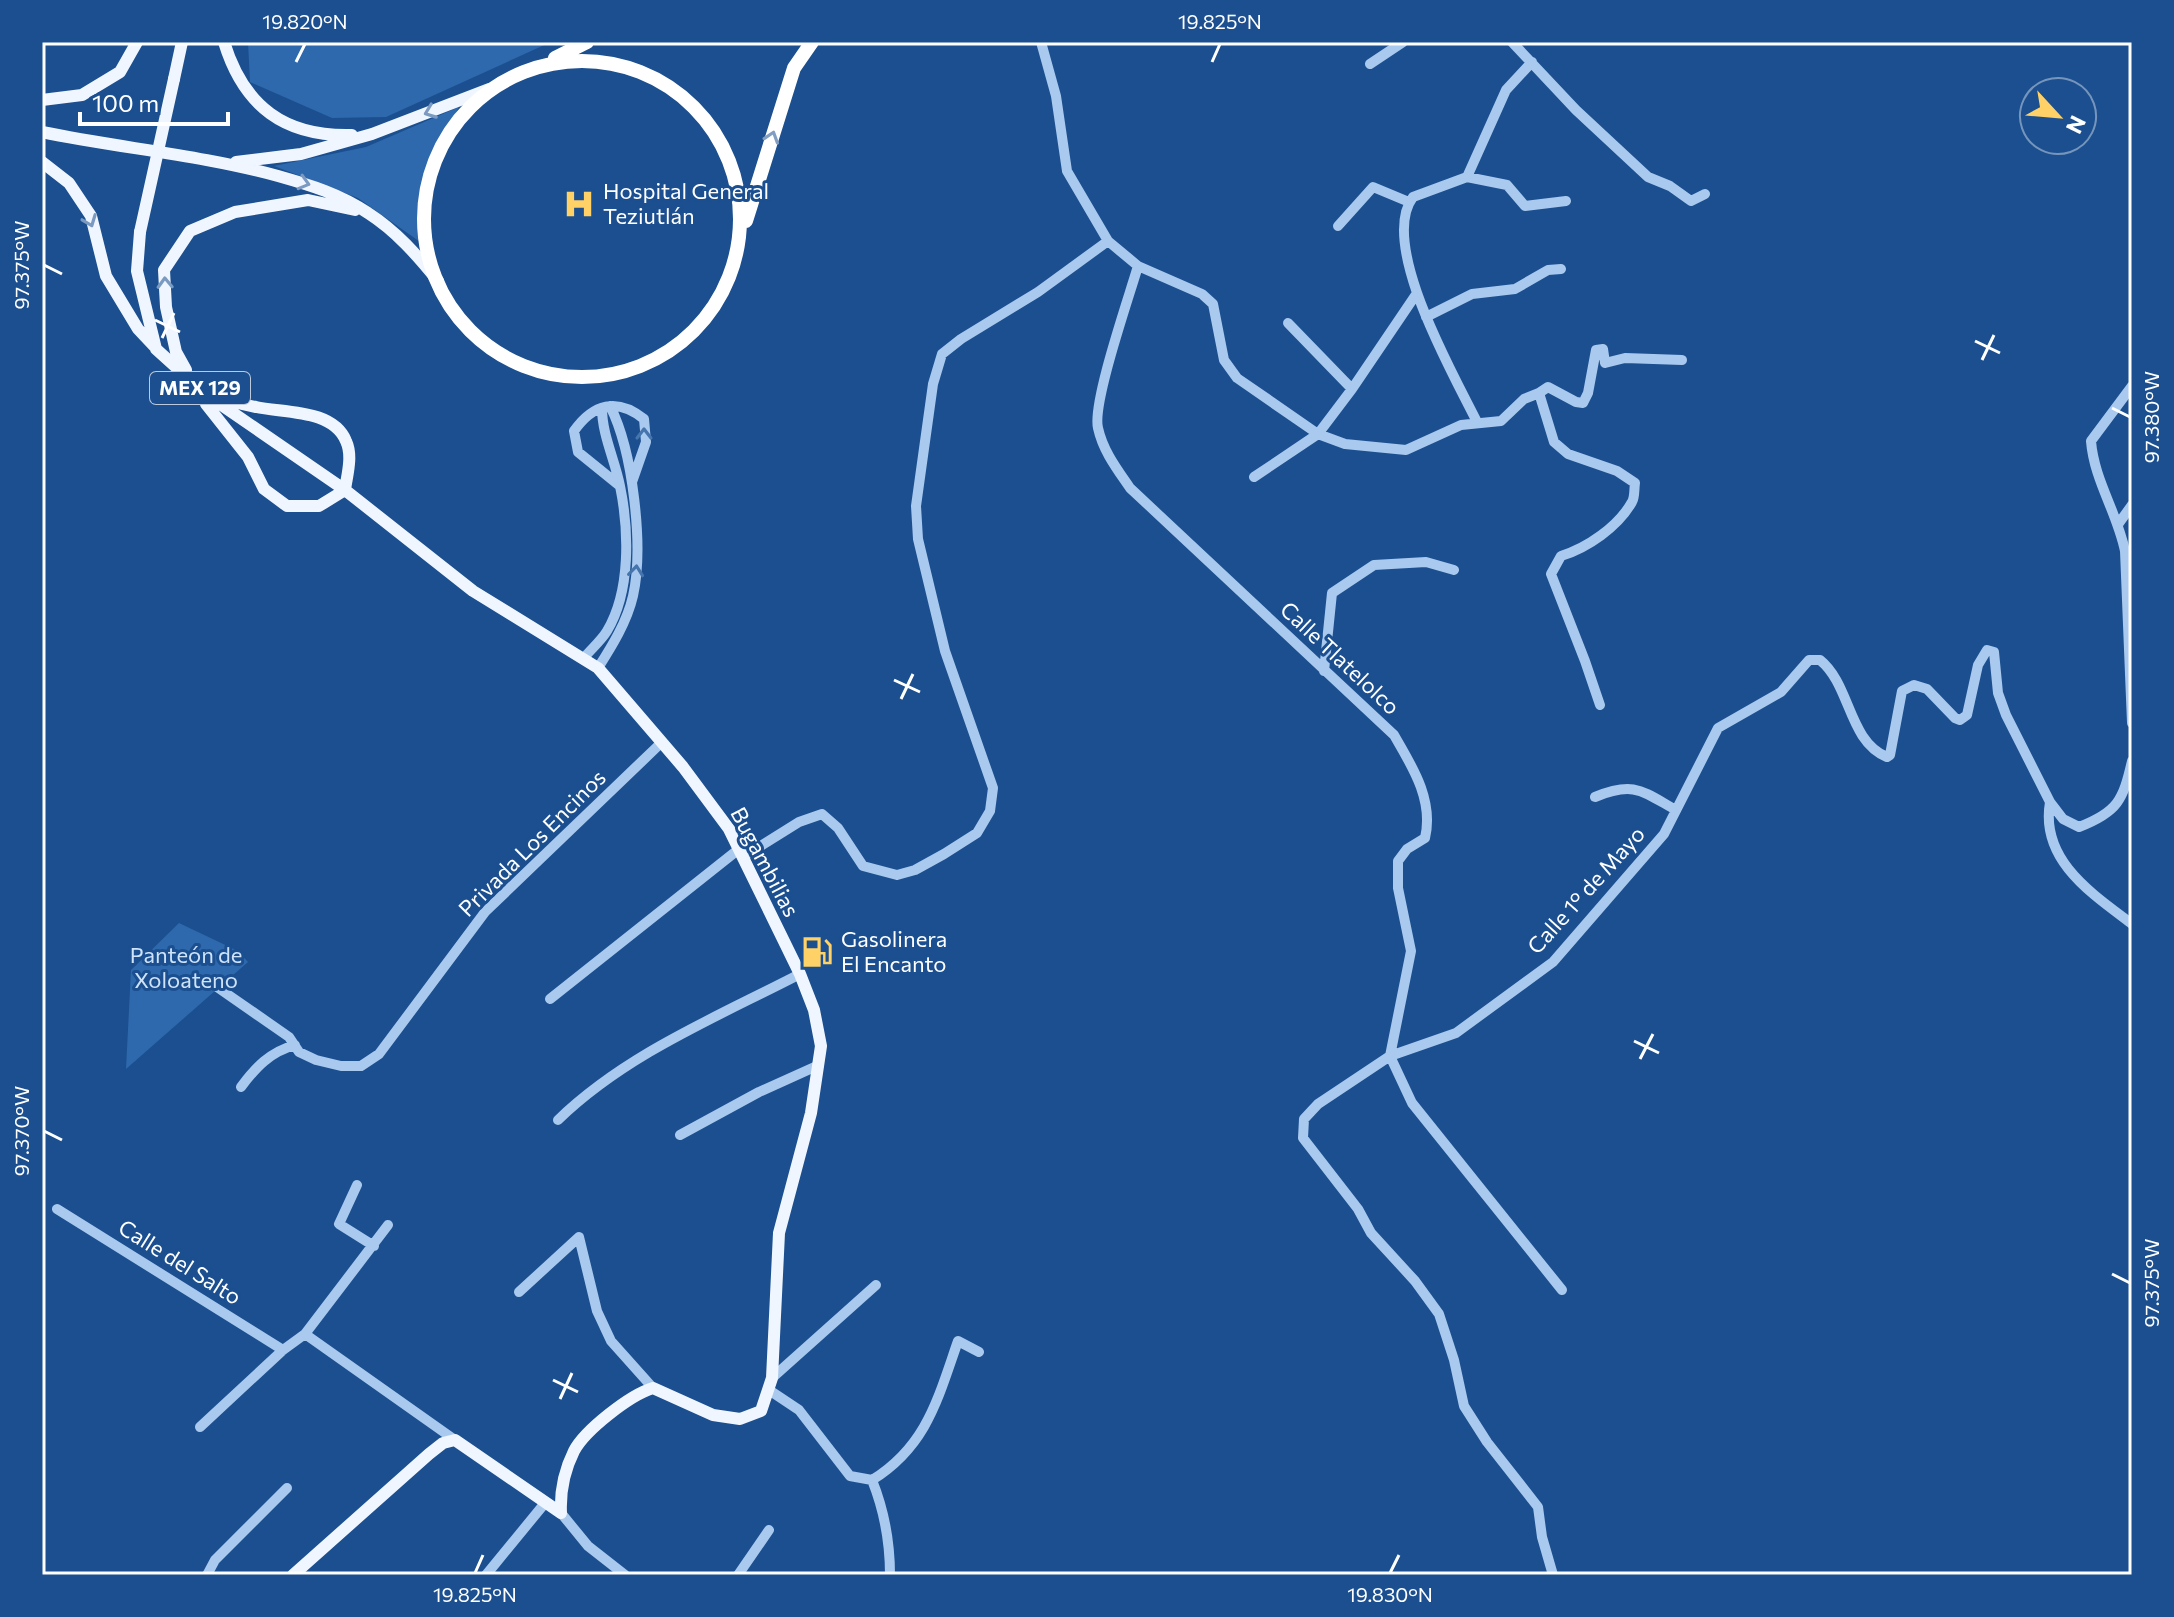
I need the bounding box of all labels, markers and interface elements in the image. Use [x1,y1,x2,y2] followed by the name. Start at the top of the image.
[262,9,348,33] text: 19.820°N
[1178,9,1262,33] text: 19.825°N
[80,76,228,126] scale bar
[2018,76,2098,156] north arrow
[92,88,159,117] text: 100 m
[424,102,438,118] one-way arrow
[2061,112,2092,138] text: N
[763,131,779,145] one-way arrow
[297,174,311,191] one-way arrow
[603,177,769,229] place label: Hospital General Teziutlán
[562,187,596,221] hospital icon: Hospital General Teziutlán
[80,213,97,227] one-way arrow
[9,220,33,310] text: 97.375°W
[156,276,173,289] one-way arrow
[2139,371,2163,463] text: 97.380°W
[150,372,250,404] road number: MEX 129
[635,427,653,440] one-way arrow
[627,564,644,577] one-way arrow
[1275,595,1406,720] street label: Calle Tlatelolco
[453,764,611,922] street label: Privada Los Encinos
[725,802,806,921] street label: Bugambilias
[1521,820,1650,959] street label: Calle 1° de Mayo
[841,925,947,977] place label: Gasolinera El Encanto
[800,935,834,969] fuel station icon: Gasolinera El Encanto
[130,941,242,993] park label: Panteón de Xoloateno
[9,1086,33,1176] text: 97.370°W
[114,1213,247,1310] street label: Calle del Salto
[2139,1238,2163,1328] text: 97.375°W
[433,1582,517,1606] text: 19.825°N
[1347,1582,1433,1606] text: 19.830°N

